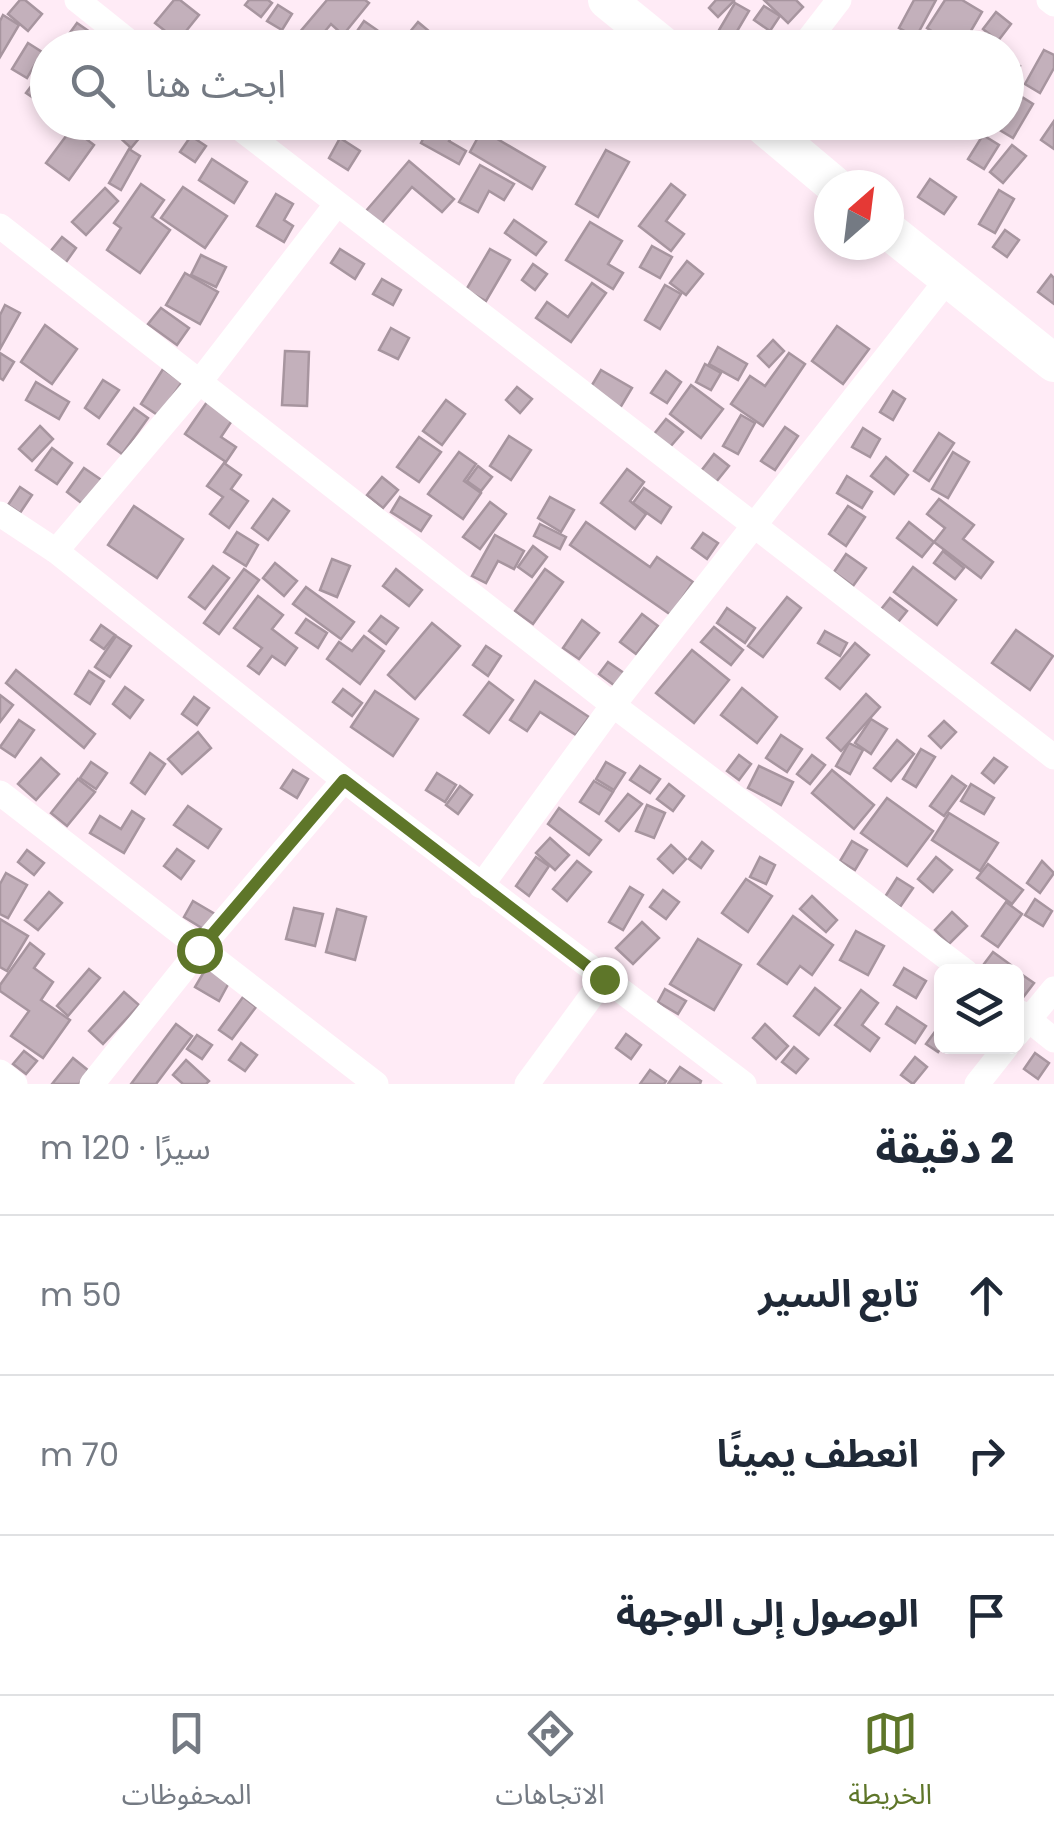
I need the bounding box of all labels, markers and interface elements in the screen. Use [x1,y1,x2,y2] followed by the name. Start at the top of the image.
[30,30,1024,140] search box
[145,57,286,110] text: ابحث هنا
[65,58,120,113] icon: search
[814,170,904,260] north arrow
[177,928,223,974] route start
[582,957,628,1003] route end
[934,964,1024,1054] map controls
[934,964,1024,1054] button: layers
[875,1119,1014,1178] text: 2 دقيقة
[40,1125,211,1170] text: سيرًا · 120 m
[758,1267,919,1320] text: تابع السير
[959,1268,1014,1323] icon: ahead
[40,1272,122,1317] text: 50 m
[717,1427,919,1480] text: انعطف يمينًا
[959,1428,1014,1483] icon: right
[40,1432,119,1477] text: 70 m
[616,1587,919,1640] text: الوصول إلى الوجهة
[959,1588,1014,1643] icon: arrive
[122,1706,252,1825] tab: المحفوظات
[495,1706,605,1825] tab: الاتجاهات
[848,1706,932,1825] tab: الخريطة

